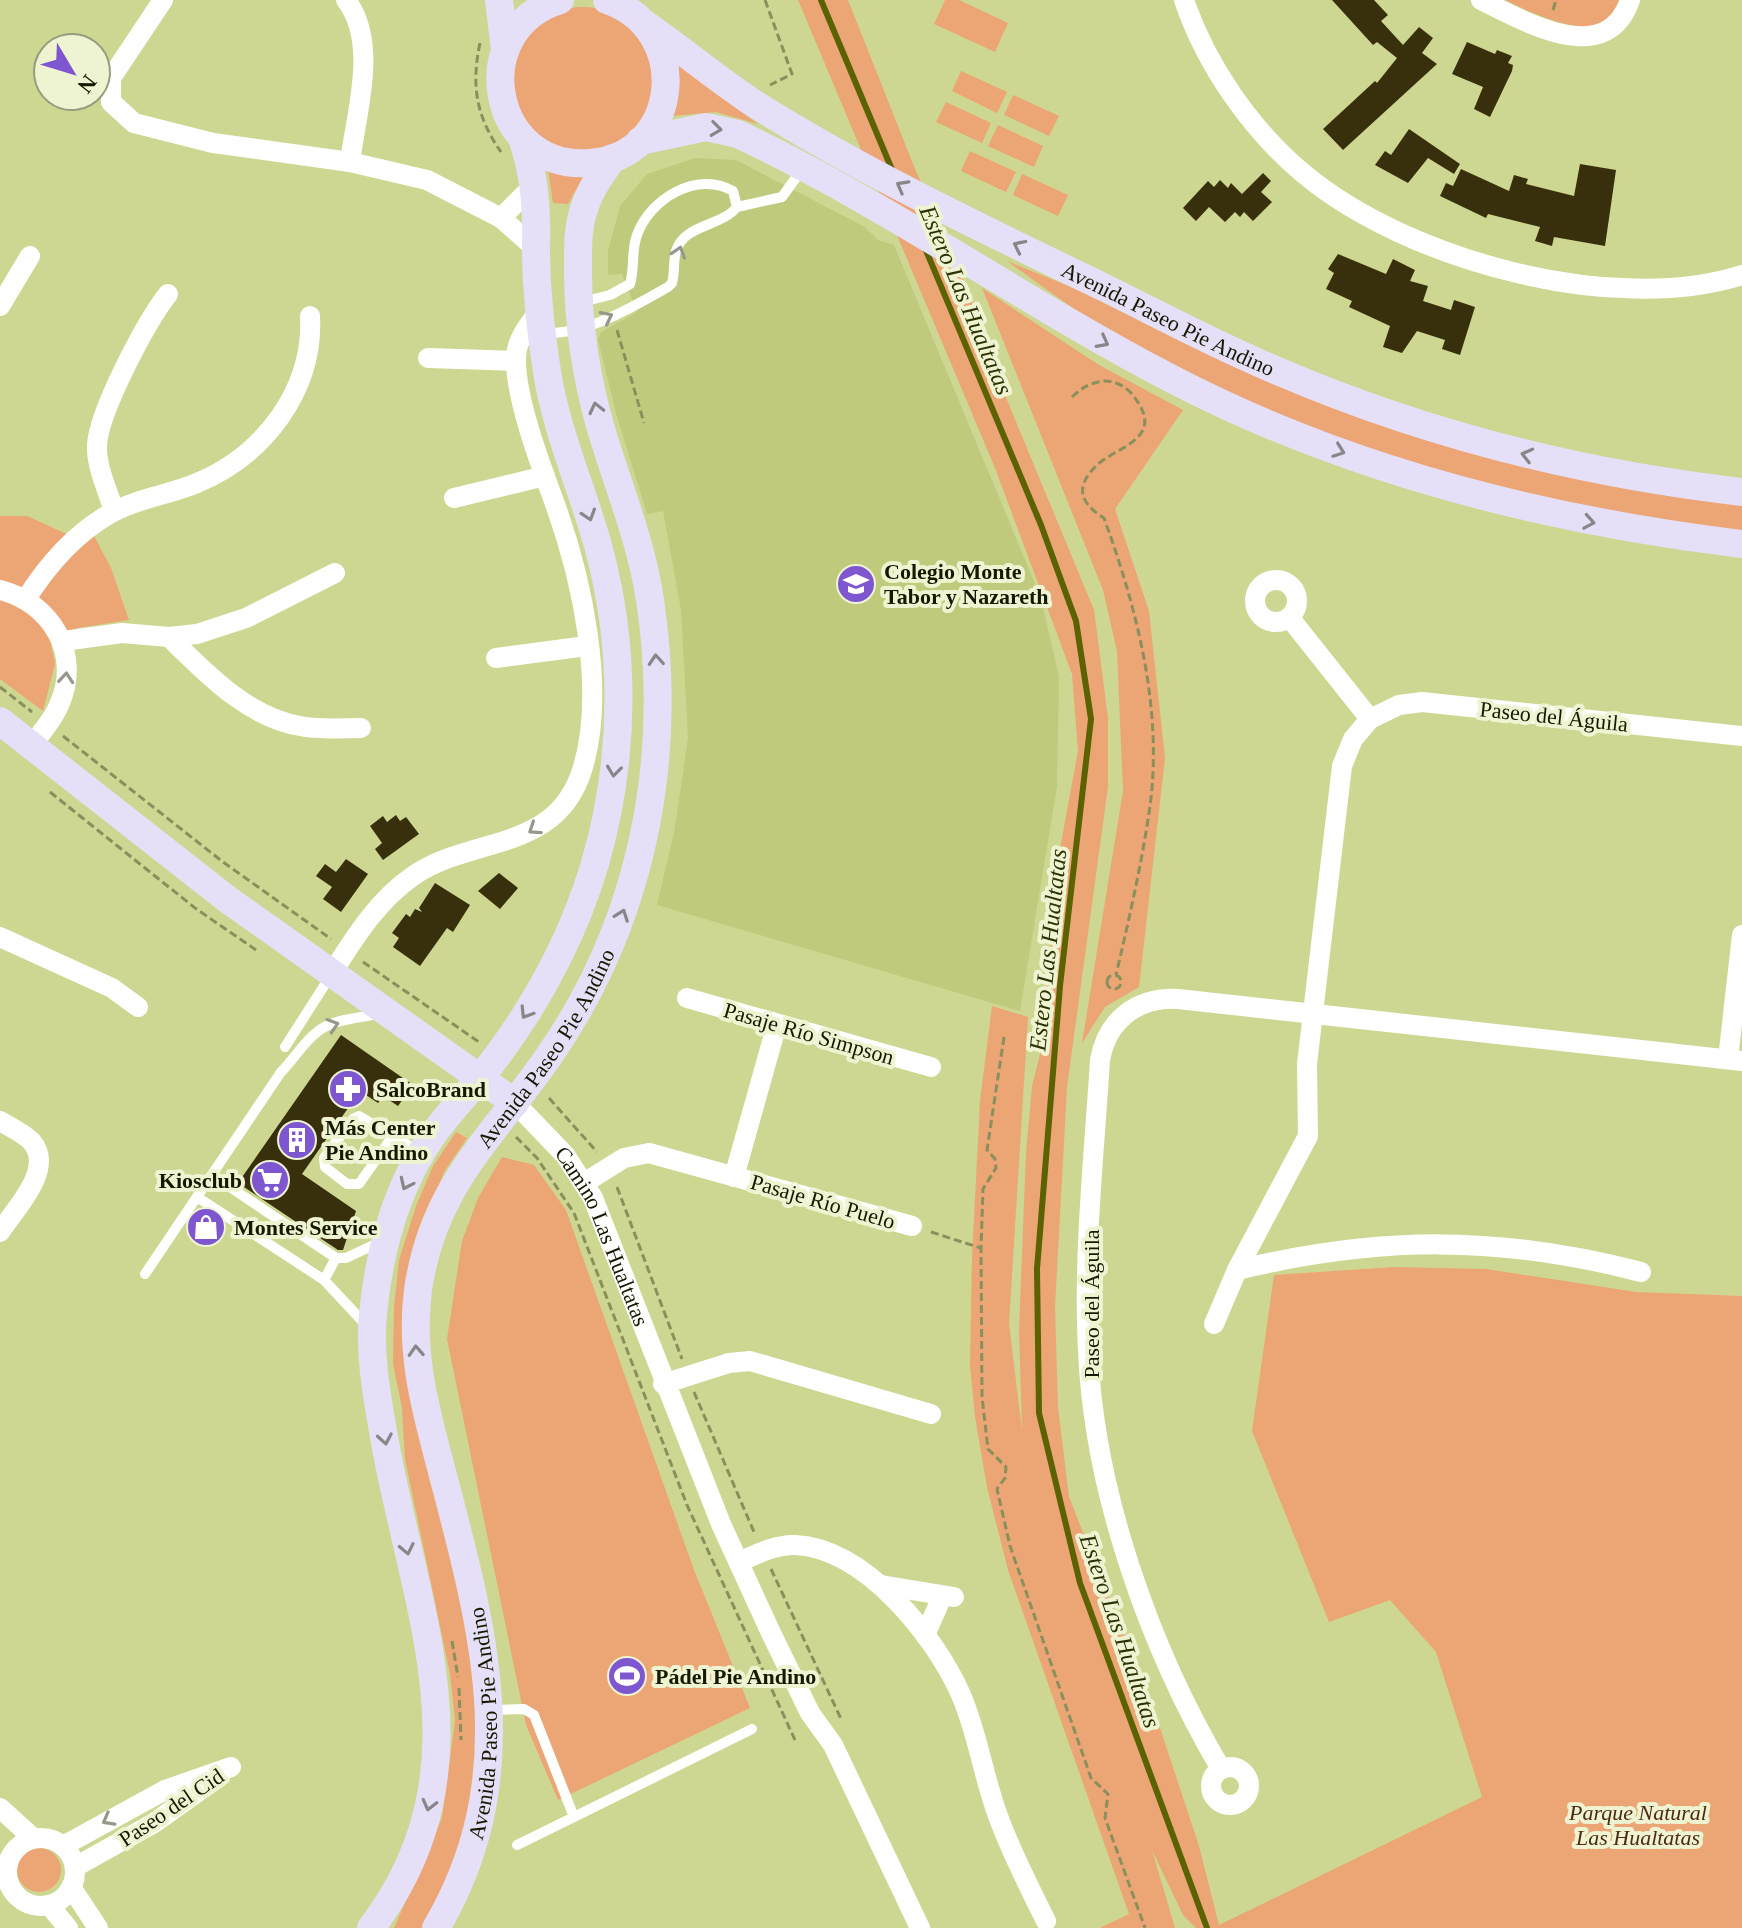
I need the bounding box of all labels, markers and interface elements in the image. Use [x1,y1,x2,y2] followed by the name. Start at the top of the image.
[32,32,112,112] north arrow
[73,70,102,98] text: N
[710,121,723,138] one-way arrow
[897,180,911,196] one-way arrow
[914,201,1018,399] water label: Estero Las Hualtatas
[1012,240,1027,256] one-way arrow
[670,246,686,259] one-way arrow
[1058,257,1278,381] street label: Avenida Paseo Pie Andino
[598,312,613,327] one-way arrow
[1095,333,1109,348] one-way arrow
[588,401,605,415] one-way arrow
[1331,441,1345,458] one-way arrow
[1521,448,1535,465] one-way arrow
[579,507,595,521] one-way arrow
[1582,513,1595,530] one-way arrow
[884,559,1049,609] place label: Colegio Monte Tabor y Nazareth
[835,563,877,605] school or university icon: Colegio Monte Tabor y Nazareth
[648,653,665,666] one-way arrow
[57,671,74,684] one-way arrow
[1479,696,1630,737] street label: Paseo del Águila
[606,764,623,778] one-way arrow
[529,819,543,834] one-way arrow
[1024,848,1072,1053] water label: Estero Las Hualtatas
[612,909,629,923] one-way arrow
[472,945,620,1153] street label: Avenida Paseo Pie Andino
[721,997,897,1070] street label: Pasaje Río Simpson
[521,1005,536,1019] one-way arrow
[325,1019,339,1035] one-way arrow
[327,1068,369,1110] pharmacy icon: SalcoBrand
[376,1077,486,1102] place label: SalcoBrand
[325,1115,436,1165] place label: Más Center Pie Andino
[276,1119,318,1161] building icon: Más Center Pie Andino
[550,1141,654,1330] street label: Camino Las Hualtatas
[249,1159,291,1201] supermarket icon: Kiosclub
[159,1168,242,1193] place label: Kiosclub
[748,1169,898,1234] street label: Pasaje Río Puelo
[400,1176,416,1191] one-way arrow
[185,1206,227,1248] shop icon: Montes Service
[234,1215,378,1240] place label: Montes Service
[1079,1229,1104,1379] street label: Paseo del Águila
[408,1344,425,1357] one-way arrow
[375,1432,392,1445] one-way arrow
[1074,1530,1165,1731] water label: Estero Las Hualtatas
[398,1542,415,1555] one-way arrow
[463,1605,502,1842] street label: Avenida Paseo Pie Andino
[606,1655,648,1697] sports icon: Pádel Pie Andino
[655,1664,816,1689] place label: Pádel Pie Andino
[114,1763,228,1852] street label: Paseo del Cid
[421,1798,438,1811] one-way arrow
[1568,1800,1707,1850] park label: Parque Natural Las Hualtatas
[102,1811,117,1826] one-way arrow

